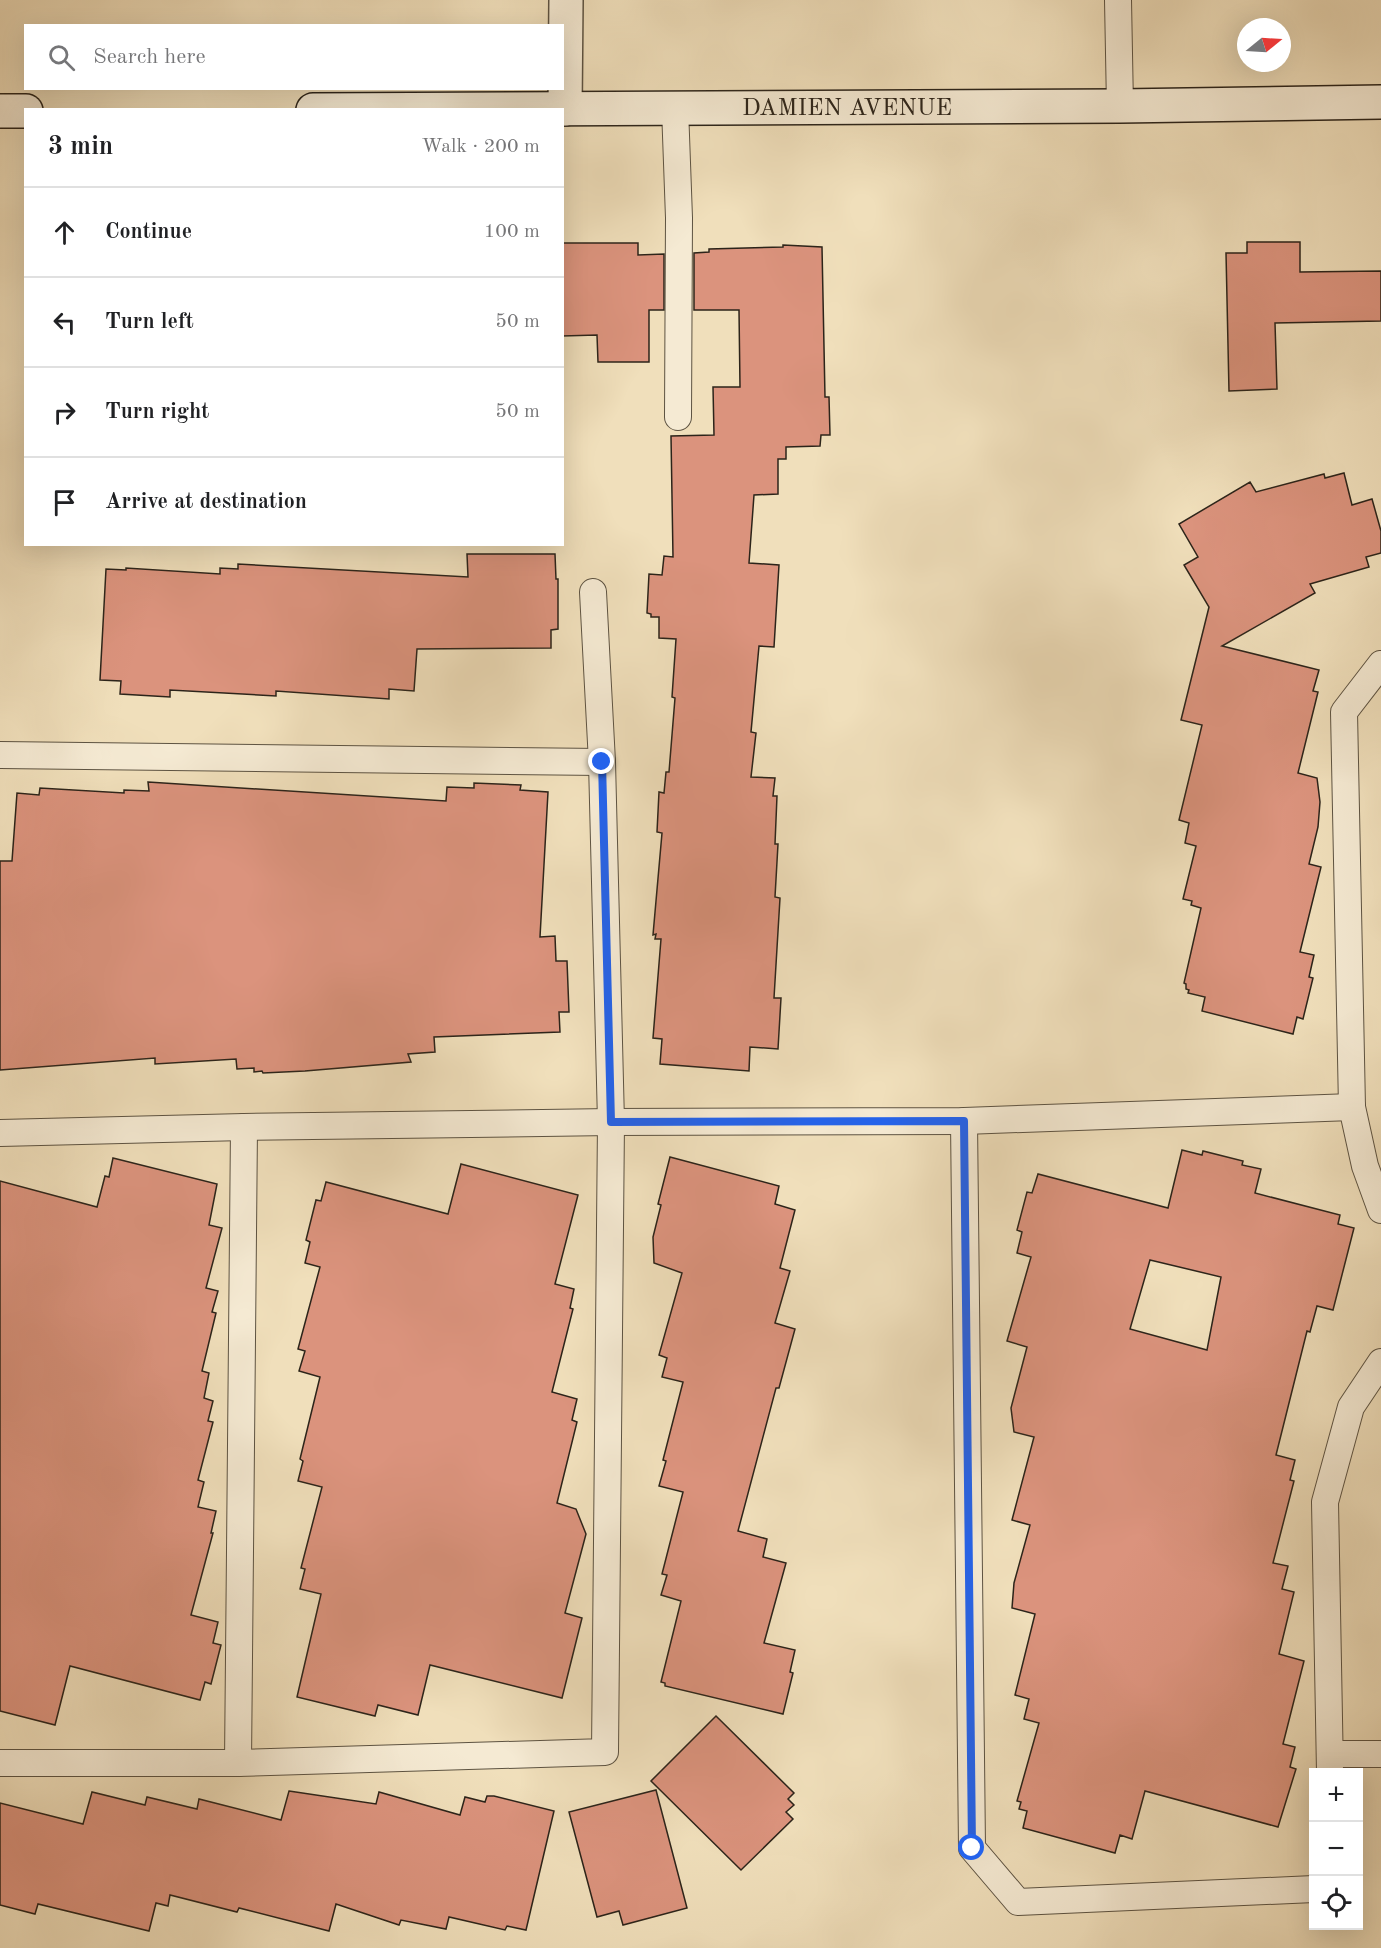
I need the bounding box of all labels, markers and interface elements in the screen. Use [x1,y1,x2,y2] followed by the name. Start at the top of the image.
[1237,18,1291,72] north arrow
[24,24,564,90] search box
[45,41,78,74] icon: search
[93,46,206,68] text: Search here
[742,97,952,121] street label: DAMIEN AVENUE
[48,134,113,160] text: 3 min
[421,137,540,157] text: Walk · 200 m
[48,216,81,249] icon: ahead
[105,221,192,243] text: Continue
[484,222,540,242] text: 100 m
[48,306,81,339] icon: left
[105,311,194,333] text: Turn left
[495,312,540,332] text: 50 m
[48,396,81,429] icon: right
[105,401,209,423] text: Turn right
[495,402,540,422] text: 50 m
[48,486,81,519] icon: arrive
[105,491,307,513] text: Arrive at destination
[588,748,614,774] route end
[1309,1768,1363,1930] map controls
[1309,1768,1363,1822] button: +
[1309,1822,1363,1876] button: −
[958,1834,984,1860] route start
[1309,1876,1363,1930] button: locate

